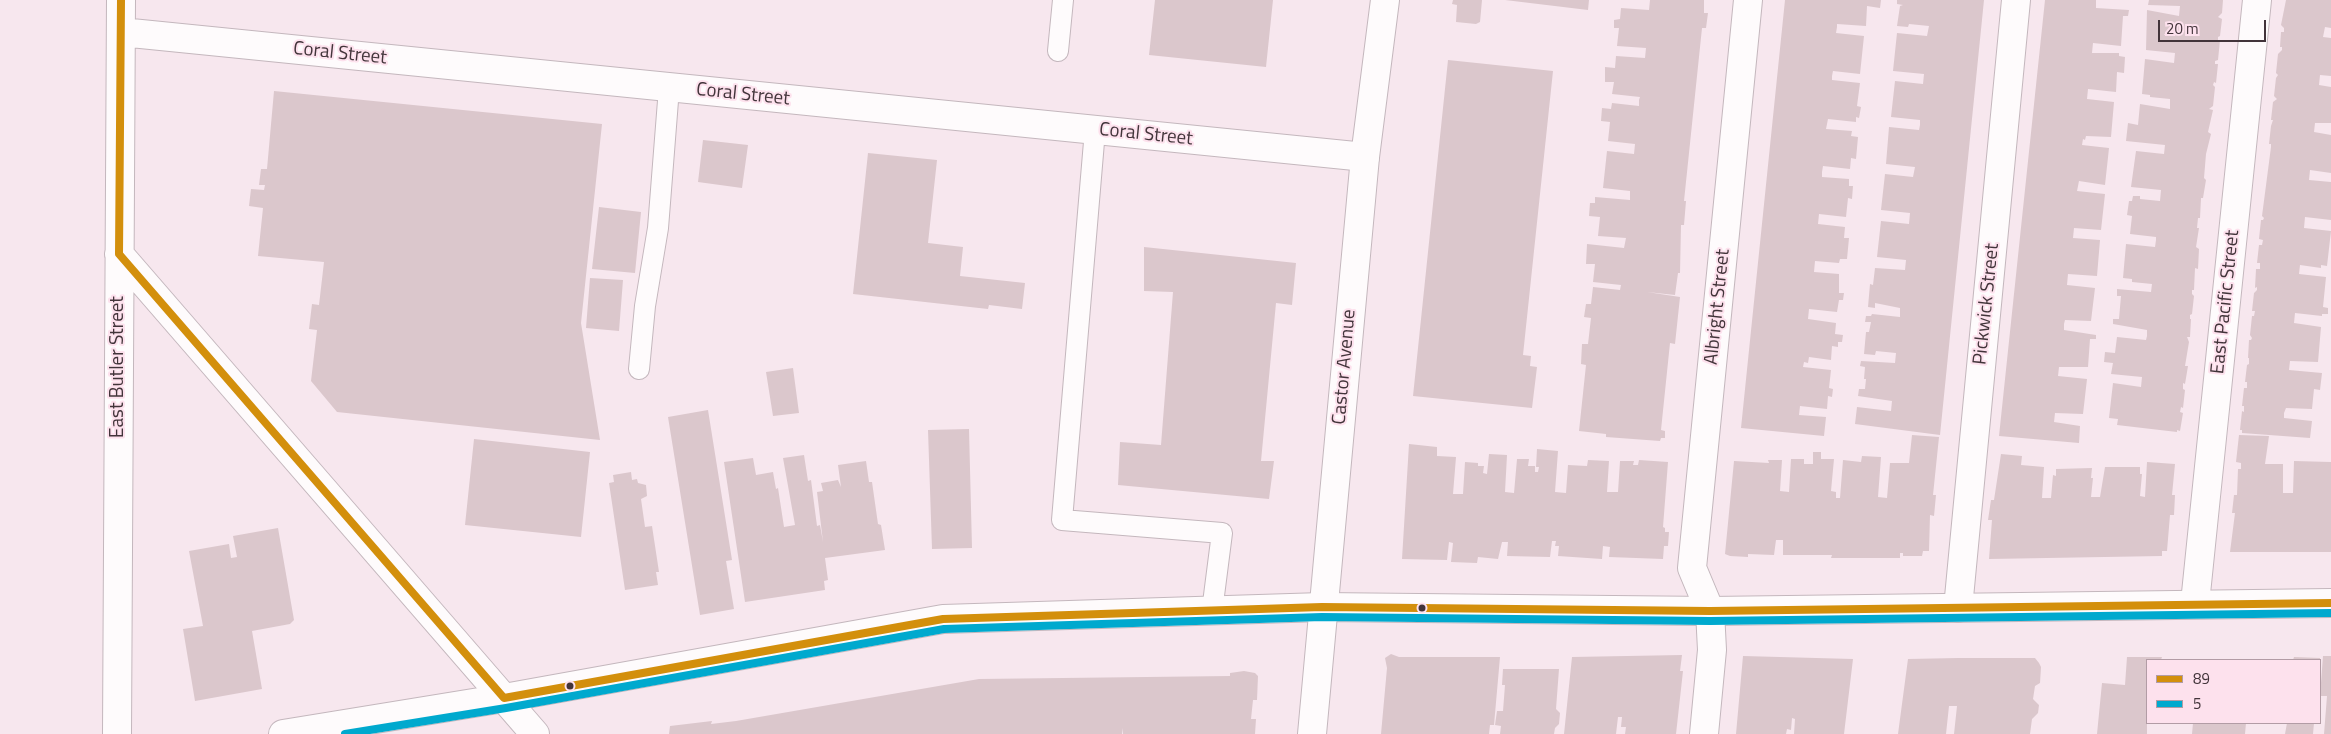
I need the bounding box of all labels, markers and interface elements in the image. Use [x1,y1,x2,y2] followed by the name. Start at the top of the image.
[2161,10,2268,42] scale bar
[2166,17,2199,40] text: 20 m
[292,38,388,70] street label: Coral Street
[695,79,791,111] street label: Coral Street
[1098,119,1194,151] street label: Coral Street
[2207,229,2245,375] street label: East Pacific Street
[1969,242,2005,366] street label: Pickwick Street
[1701,248,1735,366] street label: Albright Street
[107,296,129,438] street label: East Butler Street
[1329,308,1361,426] street label: Castor Avenue
[1417,603,1427,613] unlabelled marker
[2146,659,2321,724] legend
[2193,667,2210,690] text: 89
[565,681,575,691] unlabelled marker
[2193,692,2201,715] text: 5

